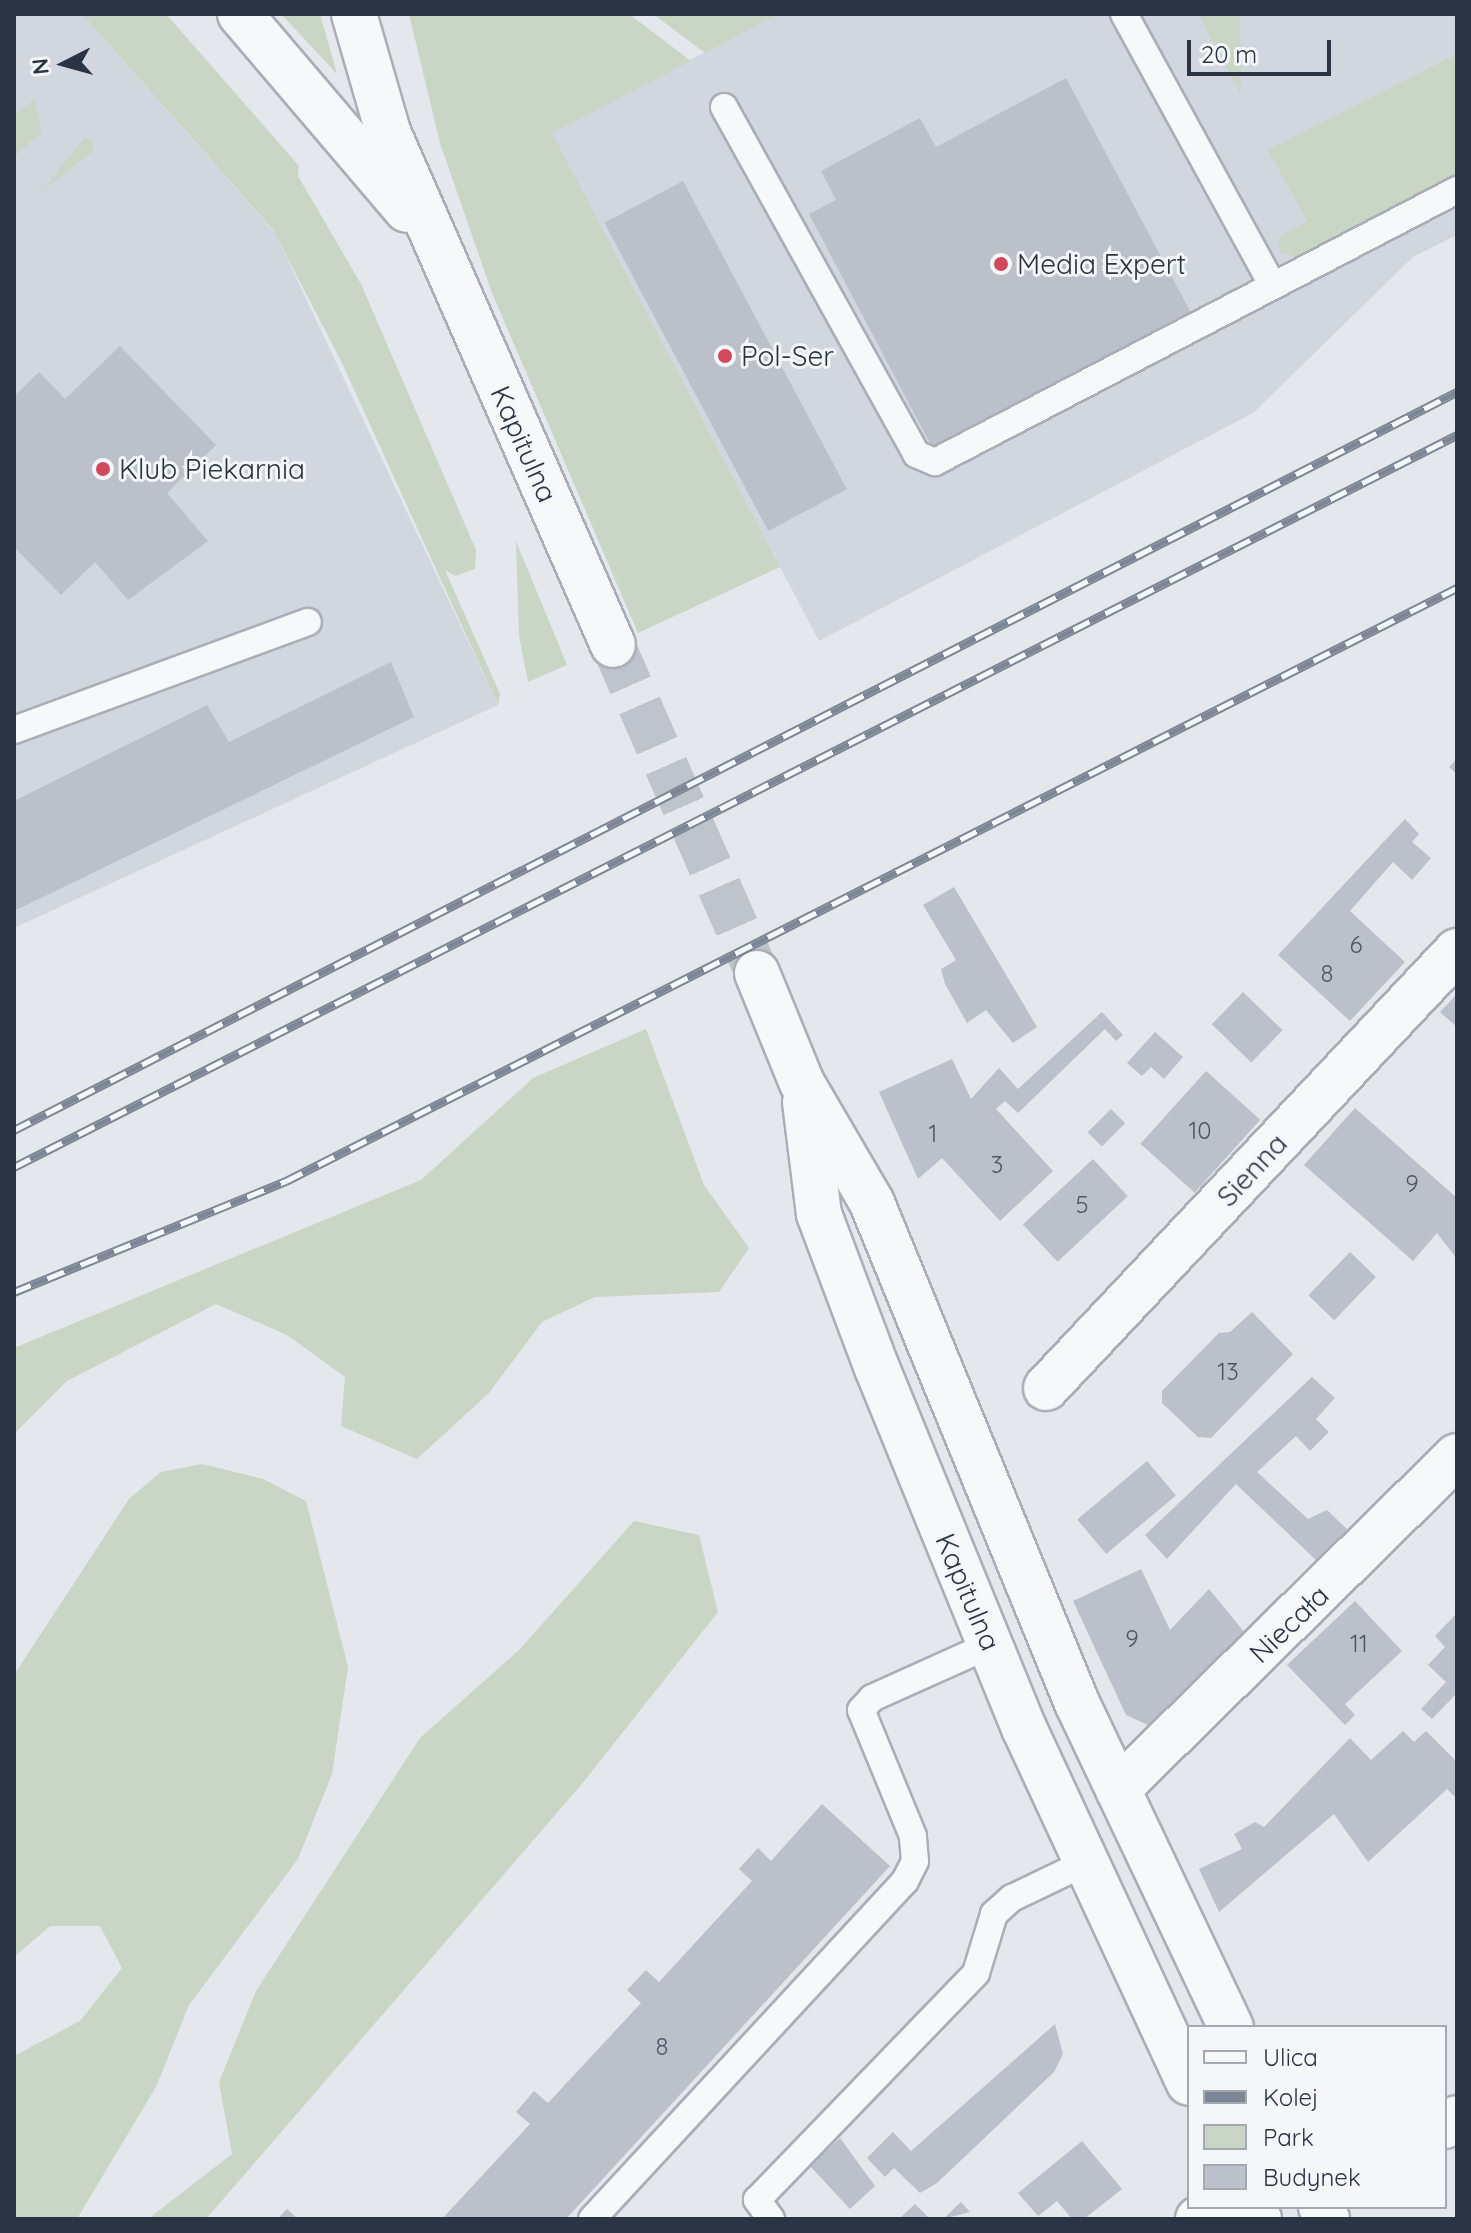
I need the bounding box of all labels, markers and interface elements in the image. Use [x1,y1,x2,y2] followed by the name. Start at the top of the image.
[24,24,104,104] north arrow
[1191,24,1335,74] scale bar
[1201,39,1257,69] text: 20 m
[25,57,55,76] text: N
[1017,247,1186,281] place label: Media Expert
[992,255,1010,273] marker: Media Expert
[741,339,834,373] place label: Pol-Ser
[716,347,734,365] marker: Pol-Ser
[483,381,565,507] street label: Kapitulna
[119,452,305,486] place label: Klub Piekarnia
[94,460,112,478] marker: Klub Piekarnia
[1350,931,1362,959] house number: 6
[1321,960,1333,988] house number: 8
[1188,1117,1212,1145] house number: 10
[929,1120,937,1148] house number: 1
[1210,1127,1294,1213] street label: Sienna
[991,1151,1003,1179] house number: 3
[1405,1170,1419,1198] house number: 9
[1075,1191,1089,1219] house number: 5
[1217,1358,1239,1386] house number: 13
[928,1528,1008,1656] street label: Kapitulna
[1242,1578,1336,1670] street label: Niecała
[1125,1625,1139,1653] house number: 9
[1350,1630,1368,1658] house number: 11
[1187,2025,1447,2209] legend
[656,2033,668,2061] house number: 8
[1263,2042,1318,2072] text: Ulica
[1263,2082,1319,2112] text: Kolej
[1263,2122,1314,2152] text: Park
[1263,2162,1361,2192] text: Budynek

